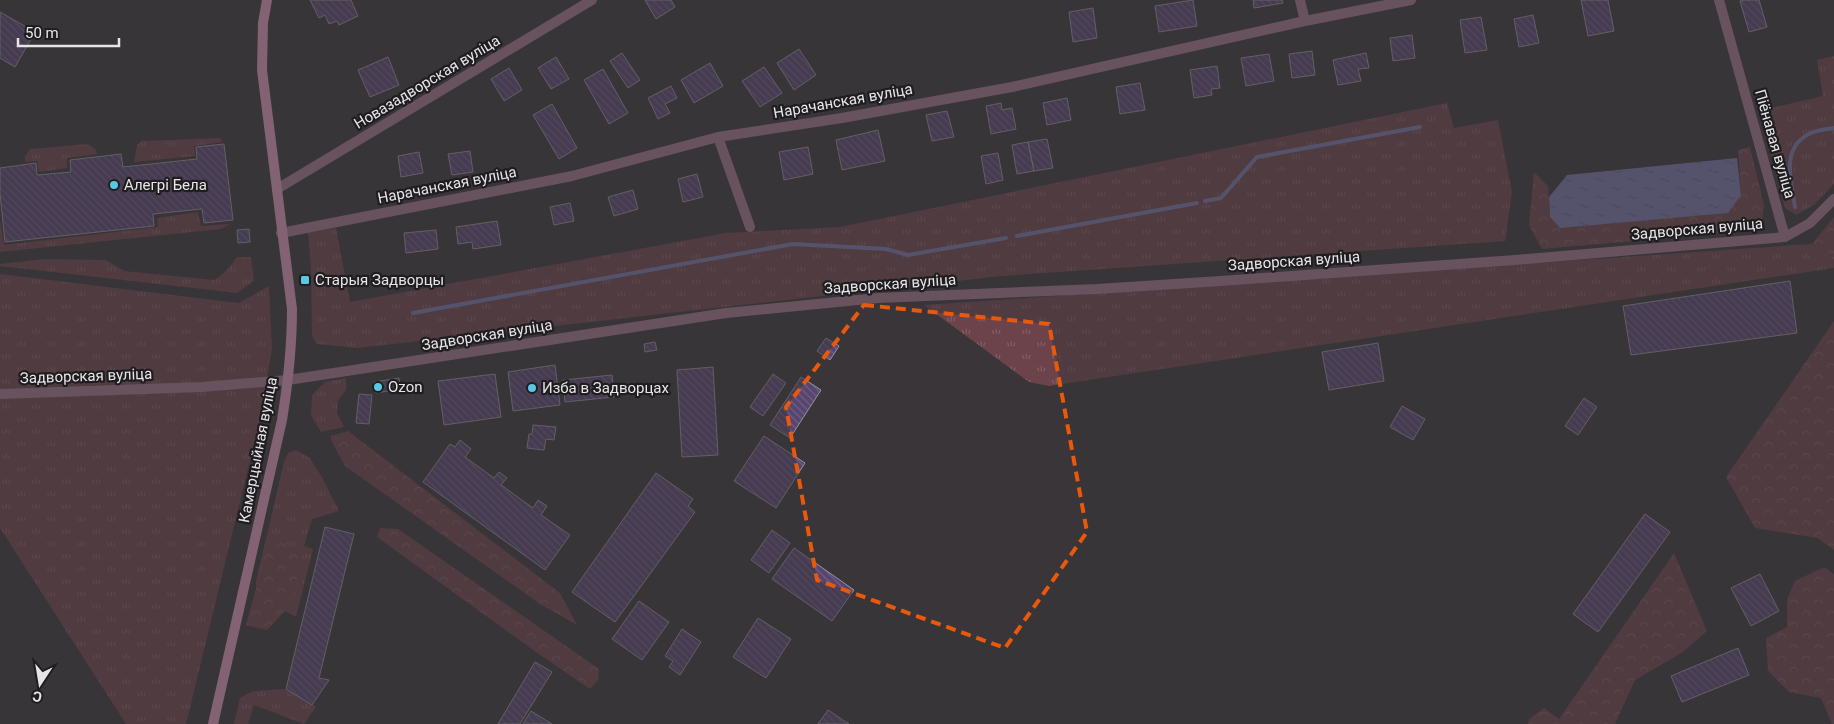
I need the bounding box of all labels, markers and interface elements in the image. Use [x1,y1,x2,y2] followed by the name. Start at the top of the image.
[18,15,119,47] scale bar
[25,24,59,42] text: 50 m
[351,31,503,133] street label: Новазадворская вуліца
[772,80,914,122] street label: Нарачанская вуліца
[1751,87,1799,201] street label: Піёнавая вуліца
[376,163,518,207] street label: Нарачанская вуліца
[124,176,207,194] place label: Алегрі Бела
[108,179,120,191] marker: Алегрі Бела
[1630,214,1764,244] street label: Задворская вуліца
[1227,247,1361,275] street label: Задворская вуліца
[823,270,957,298] street label: Задворская вуліца
[315,271,444,289] place label: Старыя Задворцы
[299,274,311,286] marker: Старыя Задворцы
[420,316,554,354] street label: Задворская вуліца
[20,365,152,387] street label: Задворская вуліца
[235,376,281,524] street label: Камерцыйная вуліца
[388,378,422,396] place label: Ozon
[542,379,670,397] place label: Изба в Задворцах
[372,381,384,393] marker: Ozon
[526,382,538,394] marker: Изба в Задворцах
[15,659,65,709] north arrow
[31,688,43,705] text: С

